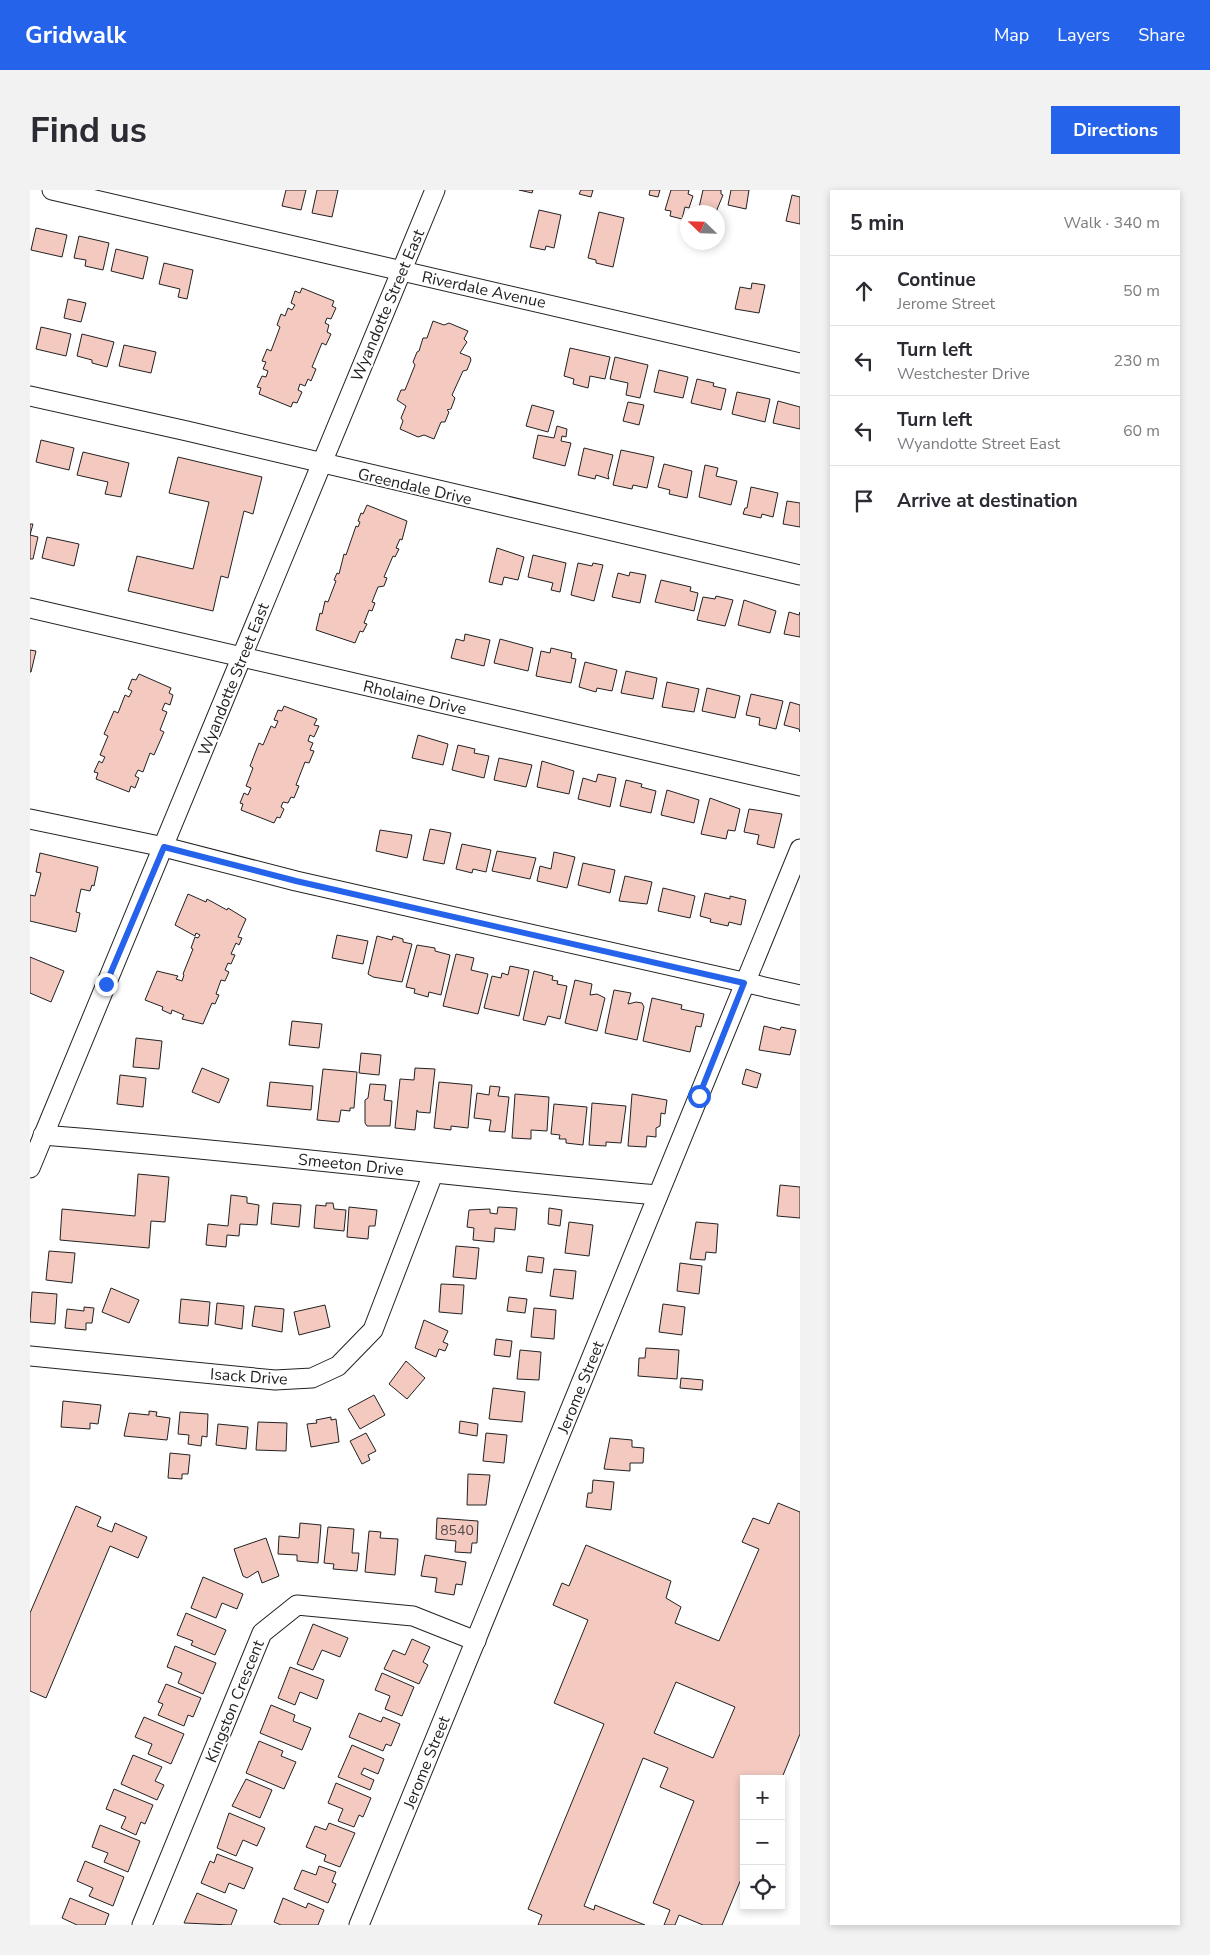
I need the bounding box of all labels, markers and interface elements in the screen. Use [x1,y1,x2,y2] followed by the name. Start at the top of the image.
[25,19,126,51] text: Gridwalk
[994,23,1029,47] text: Map
[1057,23,1110,47] text: Layers
[1138,23,1185,47] text: Share
[1051,106,1180,154] button: Directions
[30,107,147,154] text: Find us
[680,205,725,250] north arrow
[850,209,904,237] text: 5 min
[1064,212,1160,234] text: Walk · 340 m
[346,226,430,385] street label: Wyandotte Street East
[420,266,548,314] street label: Riverdale Avenue
[897,267,976,293] text: Continue
[850,277,878,305] icon: ahead
[1123,280,1160,302] text: 50 m
[897,293,995,315] text: Jerome Street
[897,337,972,363] text: Turn left
[850,347,878,375] icon: left
[1113,350,1160,372] text: 230 m
[897,363,1030,385] text: Westchester Drive
[897,407,972,433] text: Turn left
[850,417,878,445] icon: left
[1123,420,1160,442] text: 60 m
[897,433,1060,455] text: Wyandotte Street East
[356,463,474,511] street label: Greendale Drive
[850,487,878,515] icon: arrive
[897,488,1078,514] text: Arrive at destination
[193,599,275,759] street label: Wyandotte Street East
[361,675,469,721] street label: Rholaine Drive
[95,973,118,996] route end
[688,1085,711,1108] route start
[297,1149,405,1181] street label: Smeeton Drive
[552,1337,610,1438] street label: Jerome Street
[209,1363,288,1391] street label: Isack Drive
[440,1521,474,1540] house number: 8540
[200,1636,270,1766] street label: Kingston Crescent
[398,1712,456,1813] street label: Jerome Street
[740,1775,785,1910] map controls
[740,1775,785,1820] button: +
[740,1820,785,1865] button: −
[740,1865,785,1910] button: locate

